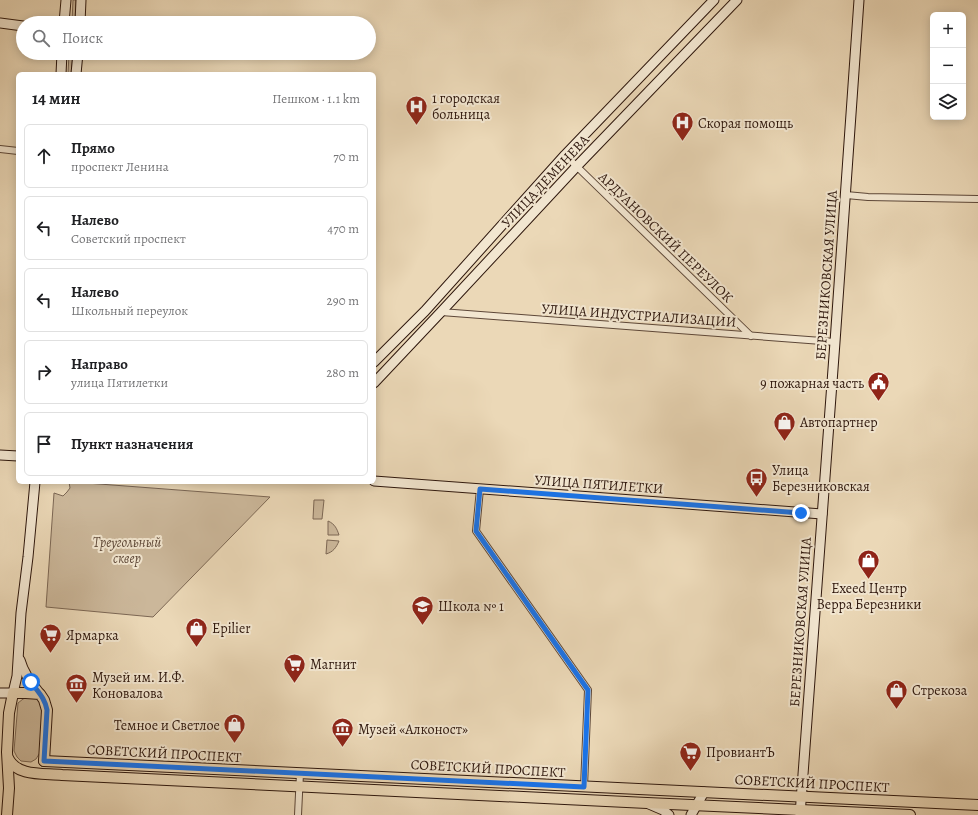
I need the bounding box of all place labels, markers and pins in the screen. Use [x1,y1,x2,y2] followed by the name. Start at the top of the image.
[432,89,500,124] place label: 1 городская больница
[403,93,429,126] hospital icon: 1 городская больница
[670,110,696,143] hospital icon: Скорая помощь
[698,114,793,133] place label: Скорая помощь
[866,370,892,403] public building icon: 9 пожарная часть
[760,374,864,393] place label: 9 пожарная часть
[771,409,797,442] shop icon: Автопартнер
[799,413,878,432] place label: Автопартнер
[772,461,870,496] place label: Улица Березниковская
[744,465,770,498] bus stop icon: Улица Березниковская
[856,547,882,580] shop icon: Exeed Центр Верра Березники
[817,579,921,614] place label: Exeed Центр Верра Березники
[409,593,435,626] school or university icon: Школа № 1
[438,597,504,616] place label: Школа № 1
[184,615,210,648] shop icon: Epilier
[212,619,251,638] place label: Epilier
[37,622,63,655] supermarket icon: Ярмарка
[66,626,119,645] place label: Ярмарка
[282,651,308,684] supermarket icon: Магнит
[310,655,357,674] place label: Магнит
[92,668,185,703] place label: Музей им. И.Ф. Коновалова
[63,672,89,705] museum icon: Музей им. И.Ф. Коновалова
[883,677,909,710] shop icon: Стрекоза
[912,681,968,700] place label: Стрекоза
[222,712,248,745] shop icon: Темное и Светлое
[114,716,220,735] place label: Темное и Светлое
[329,716,355,749] museum icon: Музей «Алконост»
[358,720,468,739] place label: Музей «Алконост»
[677,739,703,772] supermarket icon: ПровиантЪ
[706,743,775,762] place label: ПровиантЪ

